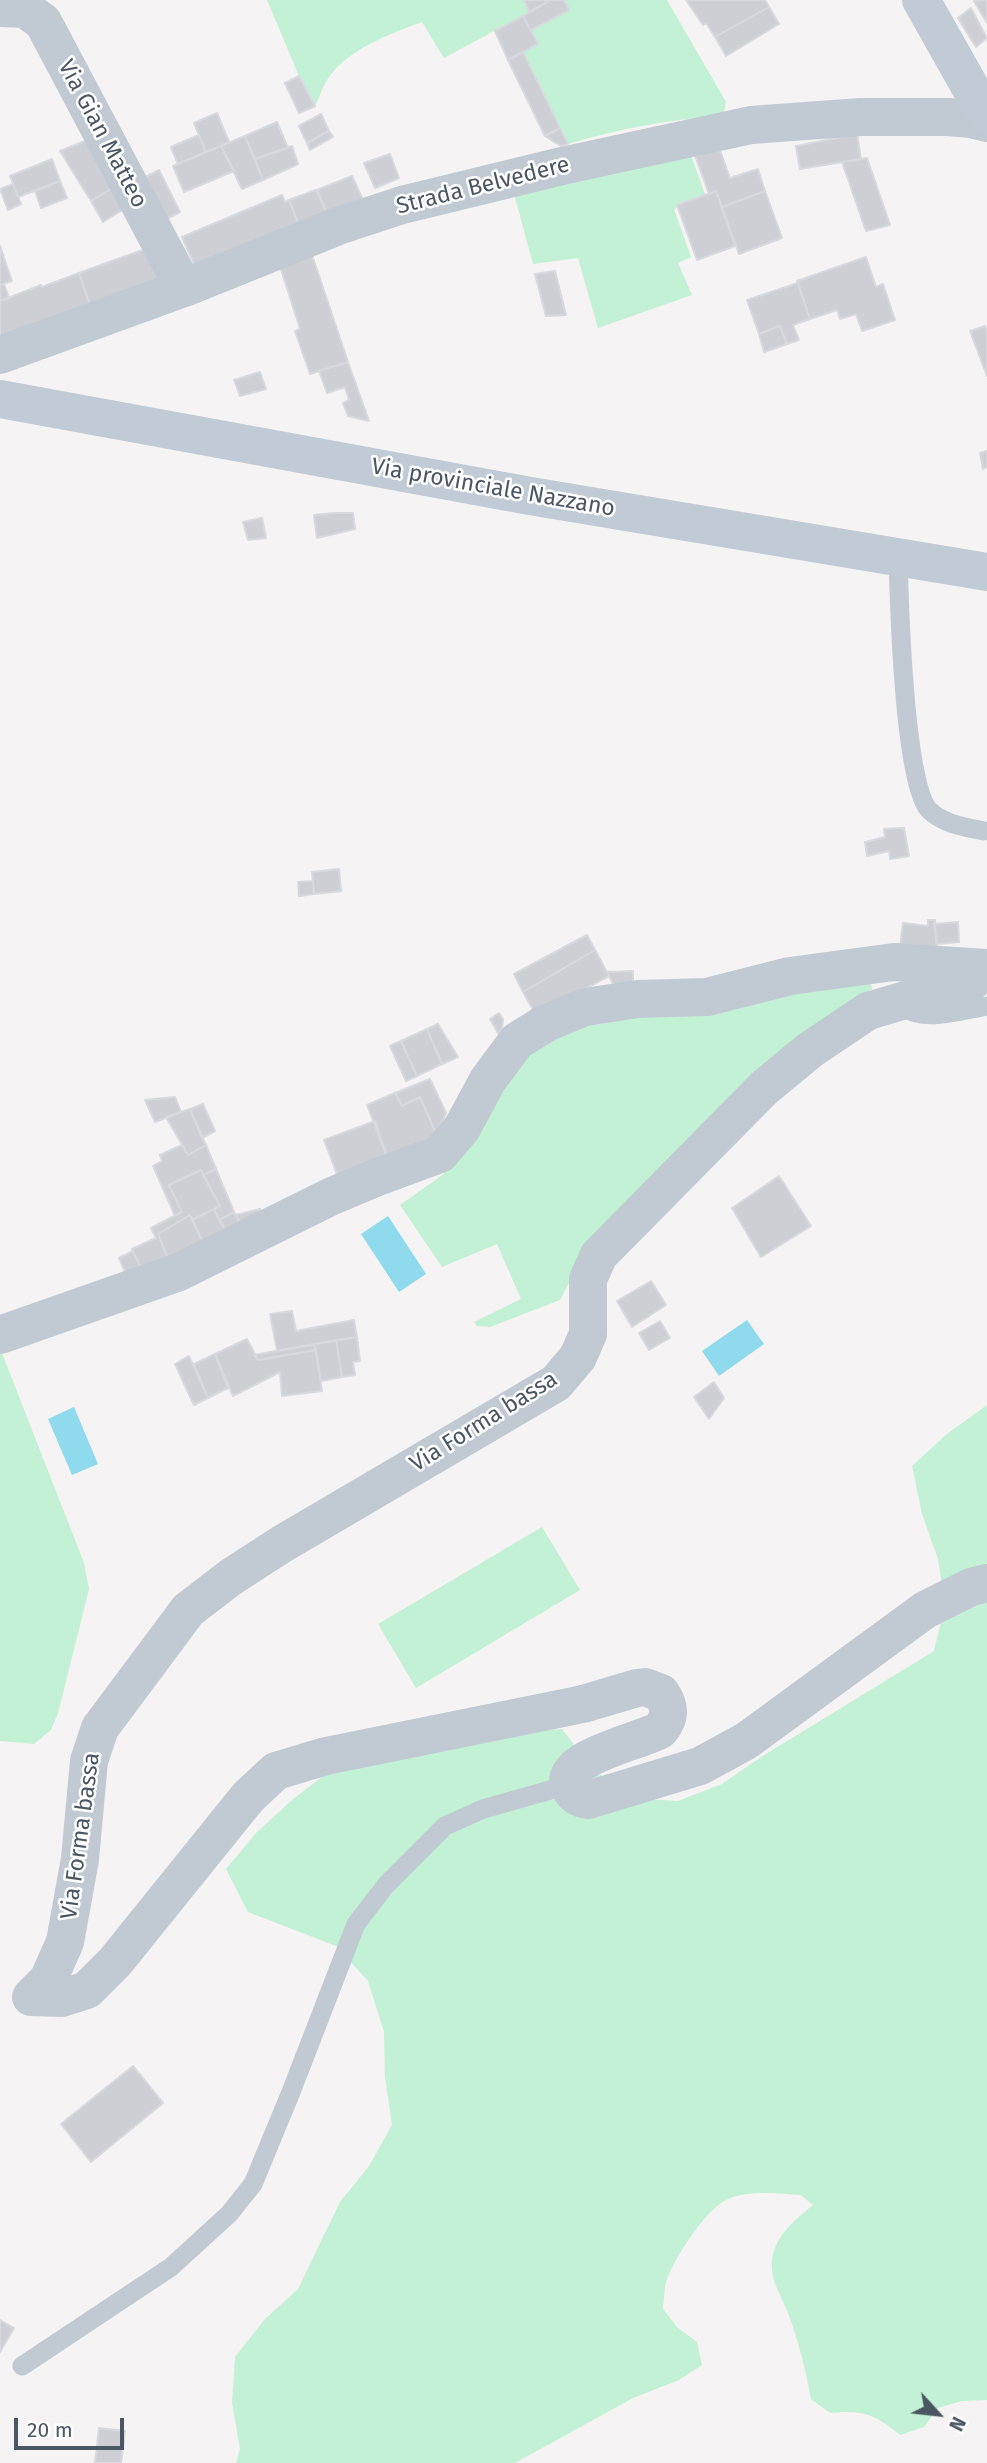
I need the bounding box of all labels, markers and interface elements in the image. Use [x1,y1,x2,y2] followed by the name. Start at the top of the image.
[51,55,153,213] street label: Via Gian Matteo
[394,151,572,221] street label: Strada Belvedere
[369,453,617,523] street label: Via provinciale Nazzano
[405,1366,563,1478] street label: Via Forma bassa
[56,1751,106,1921] street label: Via Forma bassa
[903,2379,973,2449] north arrow
[18,2404,128,2448] scale bar
[944,2413,970,2435] text: N
[27,2417,73,2443] text: 20 m

